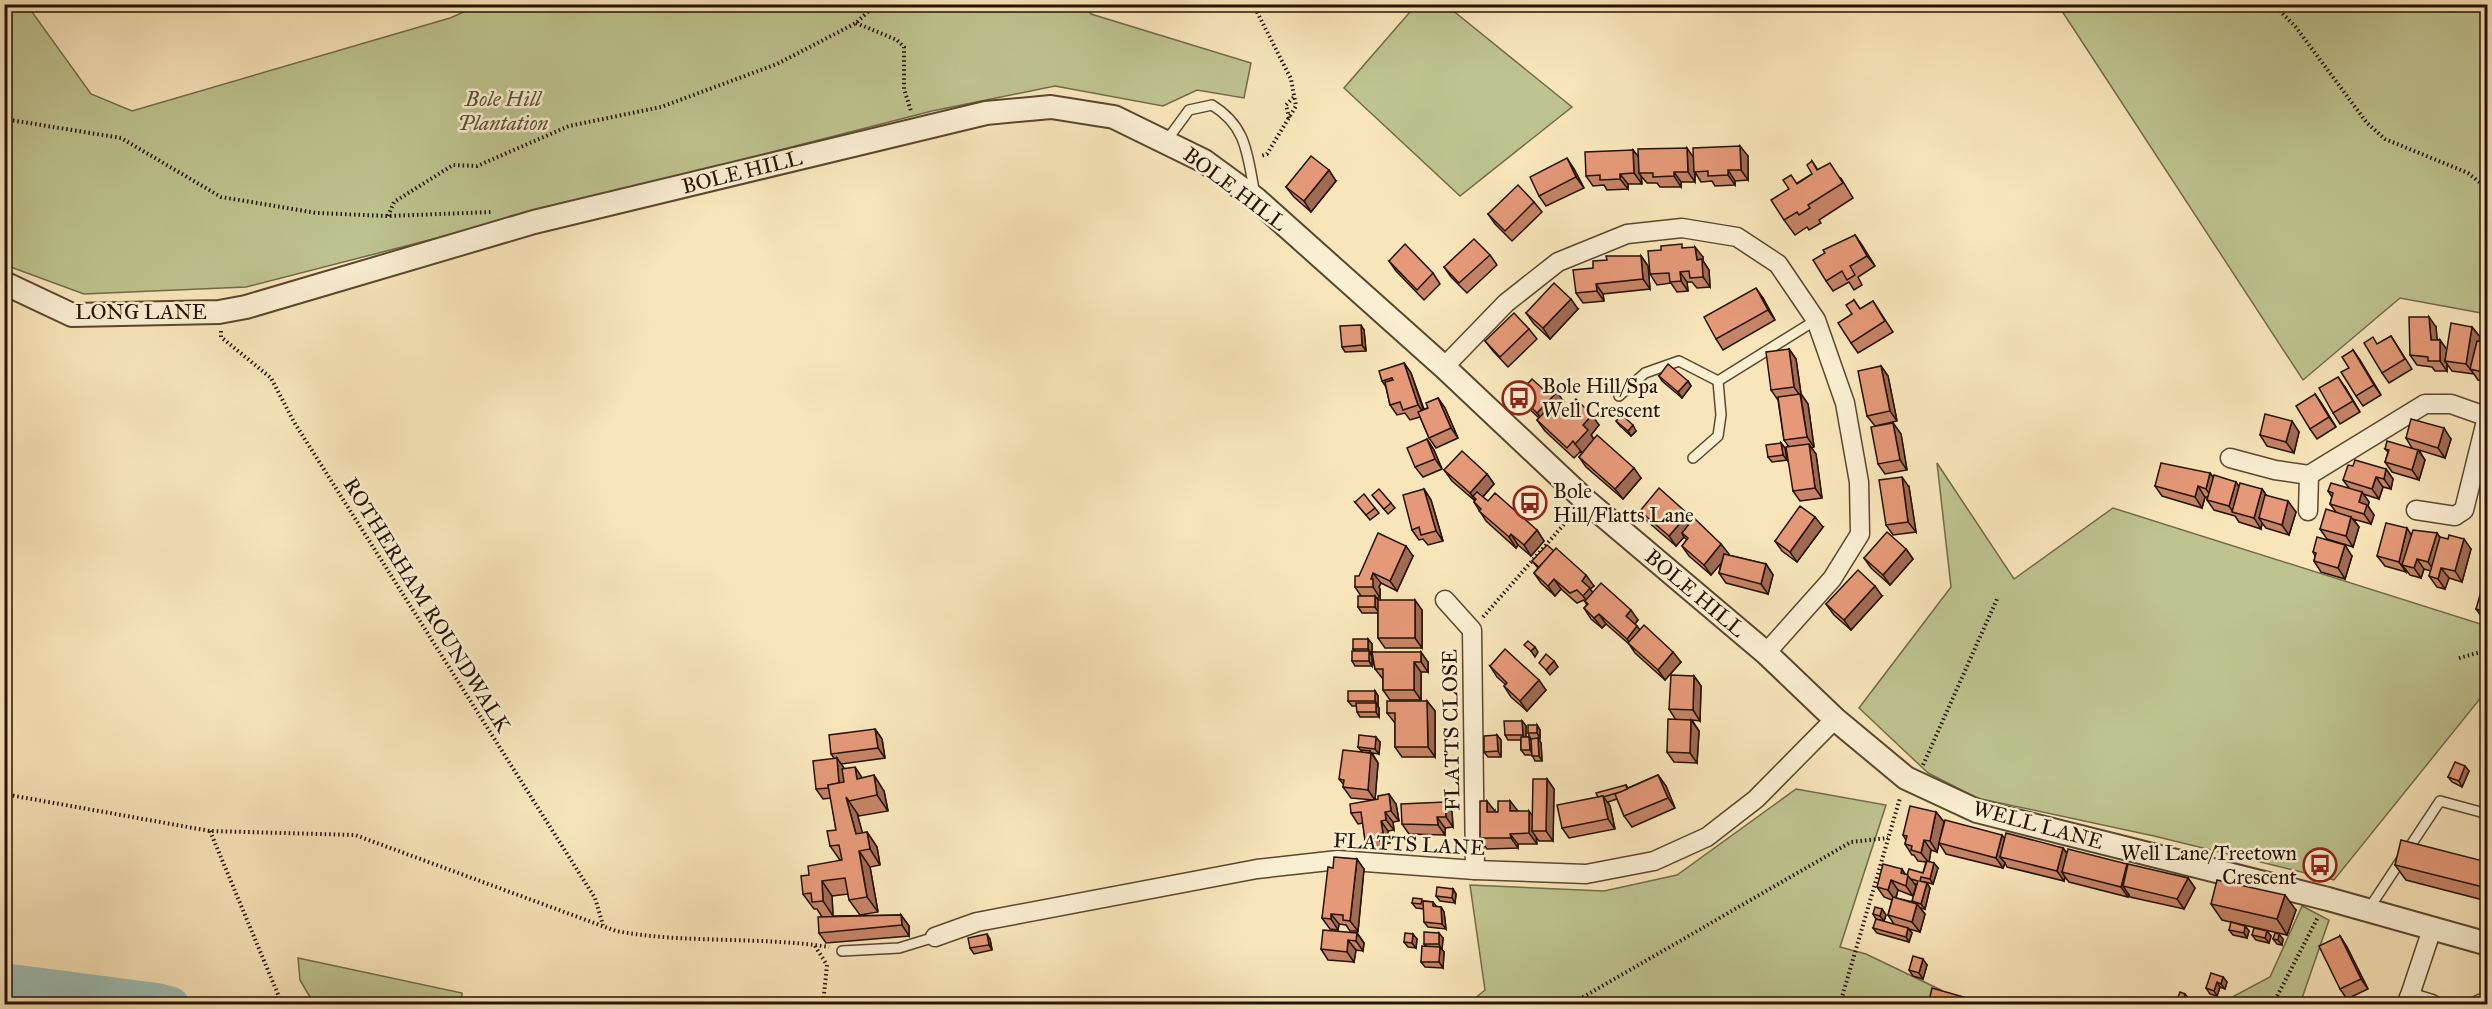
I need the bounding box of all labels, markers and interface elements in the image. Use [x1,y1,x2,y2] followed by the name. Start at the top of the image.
[458,86,548,136] park label: Bole Hill Plantation
[1178,142,1292,237] street label: BOLE HILL
[679,144,805,199] street label: BOLE HILL
[75,299,207,325] street label: LONG LANE
[1542,373,1661,423] place label: Bole Hill/Spa Well Crescent
[1501,380,1537,416] bus stop icon: Bole Hill/Spa Well Crescent
[338,473,517,738] street label: ROTHERHAM ROUNDWALK
[1553,478,1694,528] place label: Bole Hill/Flatts Lane
[1512,485,1548,521] bus stop icon: Bole Hill/Flatts Lane
[1640,544,1751,643] street label: BOLE HILL
[1437,649,1465,811] street label: FLATTS CLOSE
[1970,795,2106,855] street label: WELL LANE
[1332,827,1486,861] street label: FLATTS LANE
[2121,840,2298,890] place label: Well Lane/Treetown Crescent
[2302,847,2338,883] bus stop icon: Well Lane/Treetown Crescent

